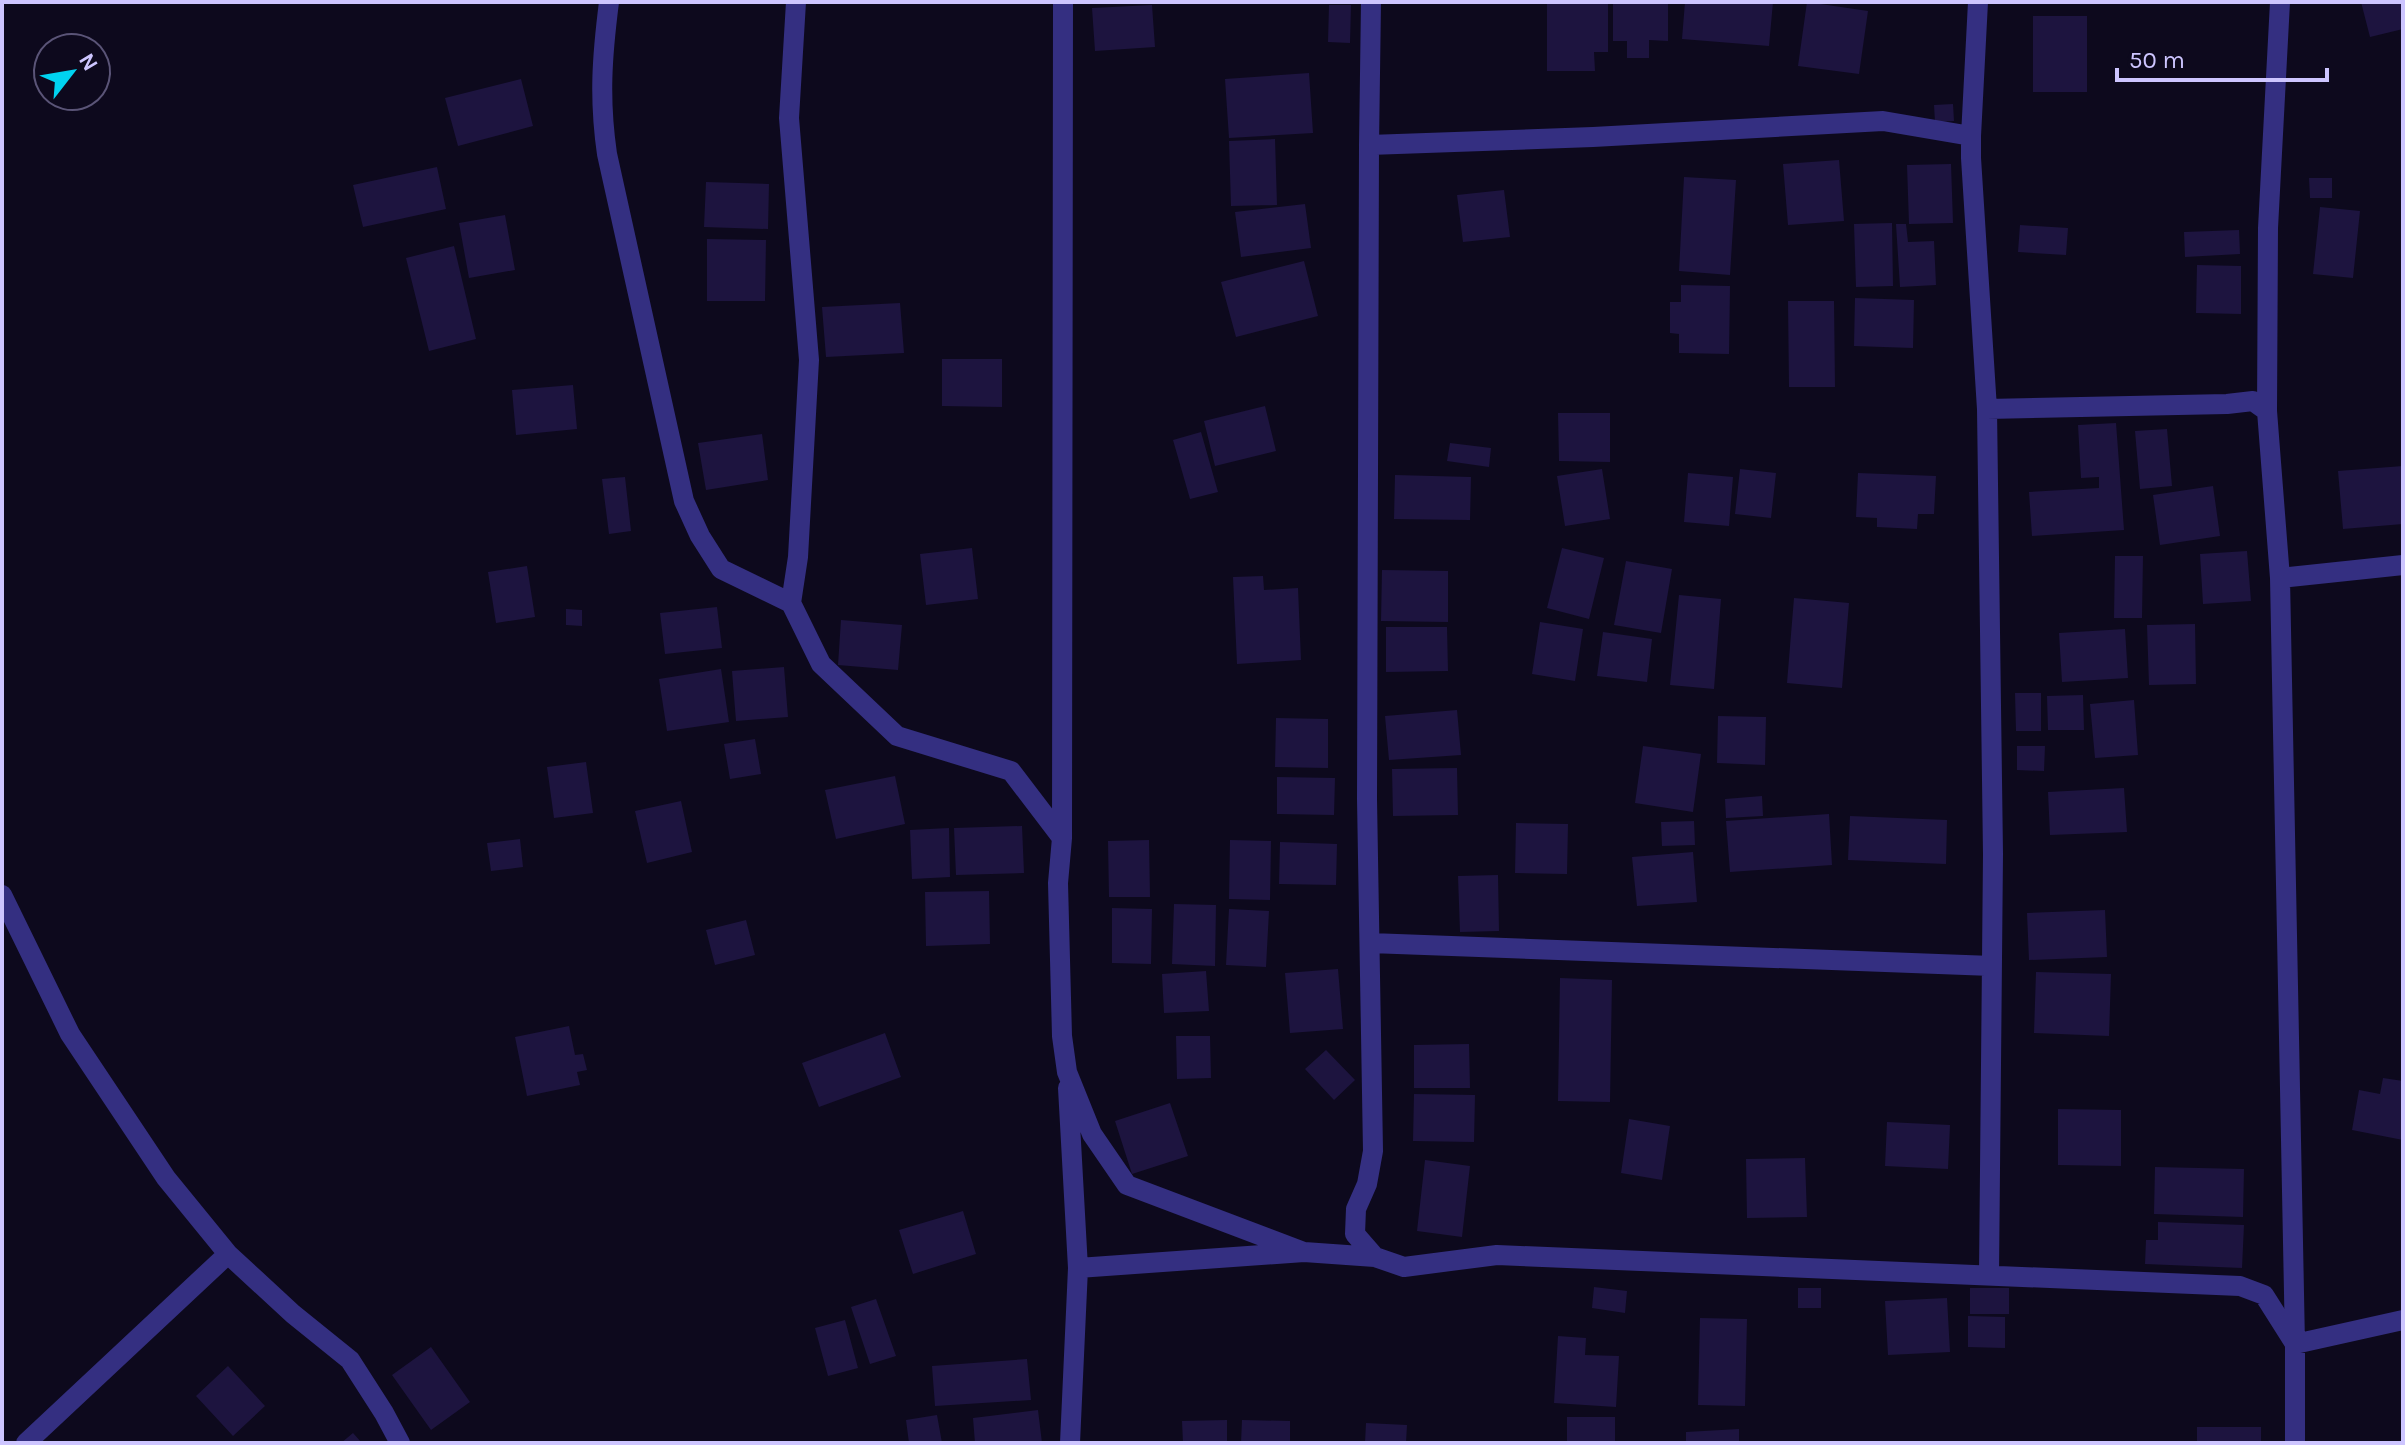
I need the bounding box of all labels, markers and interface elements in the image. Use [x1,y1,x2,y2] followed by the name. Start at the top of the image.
[32,32,112,112] north arrow
[2117,32,2327,82] scale bar
[2129,46,2185,74] text: 50 m
[73,49,103,76] text: N

